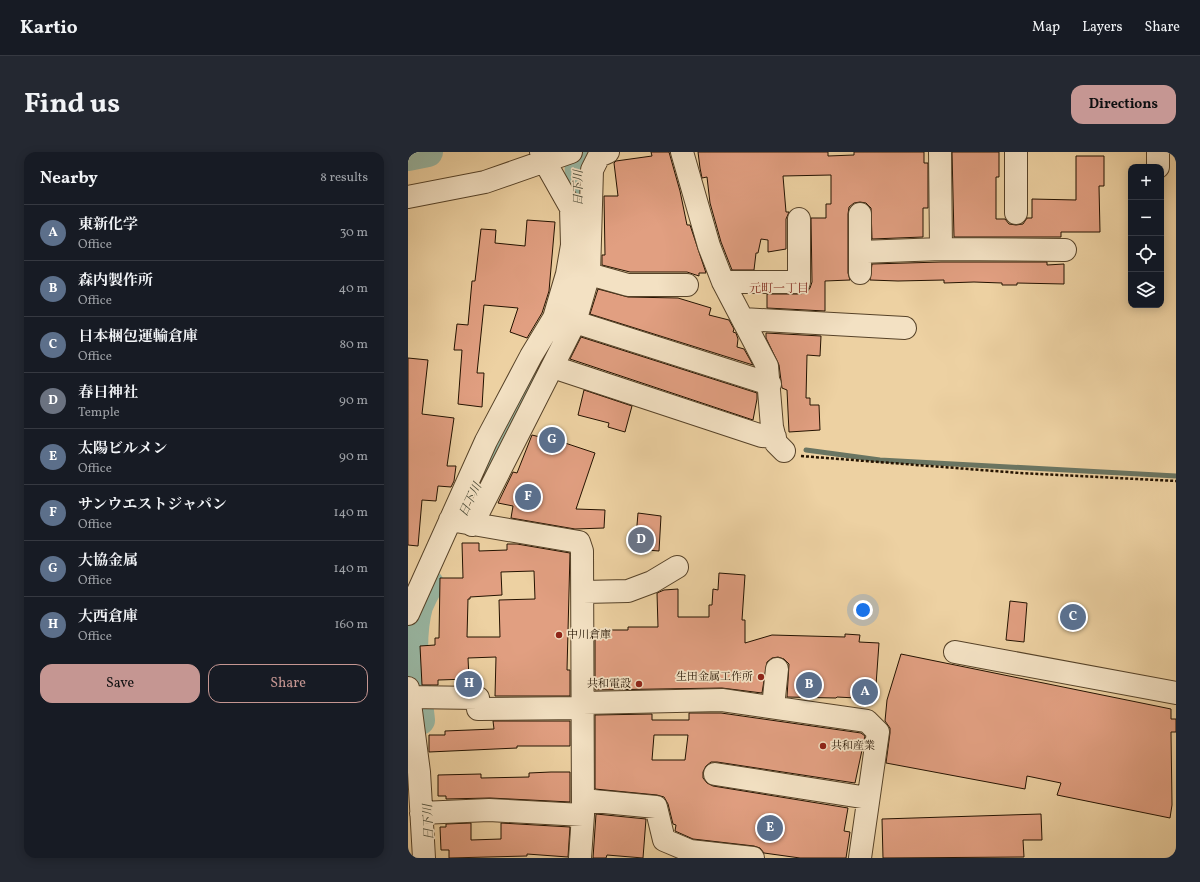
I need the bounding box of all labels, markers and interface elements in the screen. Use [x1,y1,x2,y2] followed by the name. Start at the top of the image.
[20,15,78,41] text: Kartio
[1032,18,1060,37] text: Map
[1082,18,1122,37] text: Layers
[1144,18,1180,37] text: Share
[24,85,120,124] text: Find us
[1071,85,1176,124] button: Directions
[1128,164,1164,308] map controls
[1128,164,1164,200] button: +
[40,167,98,190] text: Nearby
[571,168,587,206] water label: 日下川
[320,169,368,187] text: 8 results
[1128,200,1164,236] button: −
[78,215,138,236] text: 東新化学
[48,224,58,242] text: A
[340,224,368,242] text: 30 m
[78,236,112,254] text: Office
[1128,236,1164,272] button: locate
[78,271,153,292] text: 森内製作所
[1128,272,1164,308] button: layers
[49,280,57,298] text: B
[339,280,368,298] text: 40 m
[749,281,809,297] district label: 元町一丁目
[78,292,112,310] text: Office
[78,327,198,348] text: 日本梱包運輸倉庫
[49,336,57,354] text: C
[339,336,368,354] text: 80 m
[78,348,112,366] text: Office
[78,383,138,404] text: 春日神社
[48,392,58,410] text: D
[339,392,368,410] text: 90 m
[78,404,120,422] text: Temple
[539,425,565,455] pin: G
[78,439,168,460] text: 太陽ビルメン
[49,448,57,466] text: E
[339,448,368,466] text: 90 m
[78,460,112,478] text: Office
[456,479,487,520] water label: 日下川
[515,482,541,512] pin: F
[78,495,227,516] text: サンウエストジャパン
[49,504,57,522] text: F
[334,504,368,522] text: 140 m
[78,516,112,534] text: Office
[628,525,654,555] pin: D
[78,551,138,572] text: 大協金属
[48,560,58,578] text: G
[334,560,368,578] text: 140 m
[78,572,112,590] text: Office
[853,600,873,620] your location
[1060,602,1086,632] pin: C
[78,607,138,628] text: 大西倉庫
[48,616,58,634] text: H
[334,616,368,634] text: 160 m
[78,628,112,646] text: Office
[567,628,611,643] place label: 中川倉庫
[554,630,564,640] marker: 中川倉庫
[40,664,200,703] button: Save
[208,664,368,703] button: Share
[456,669,482,699] pin: H
[676,670,753,685] place label: 生田金属工作所
[796,670,822,700] pin: B
[756,672,766,682] marker: 生田金属工作所
[587,677,631,692] place label: 共和電設
[852,677,878,707] pin: A
[634,679,644,689] marker: 共和電設
[831,739,875,754] place label: 共和産業
[818,741,828,751] marker: 共和産業
[420,802,438,840] water label: 日下川
[757,813,783,843] pin: E

